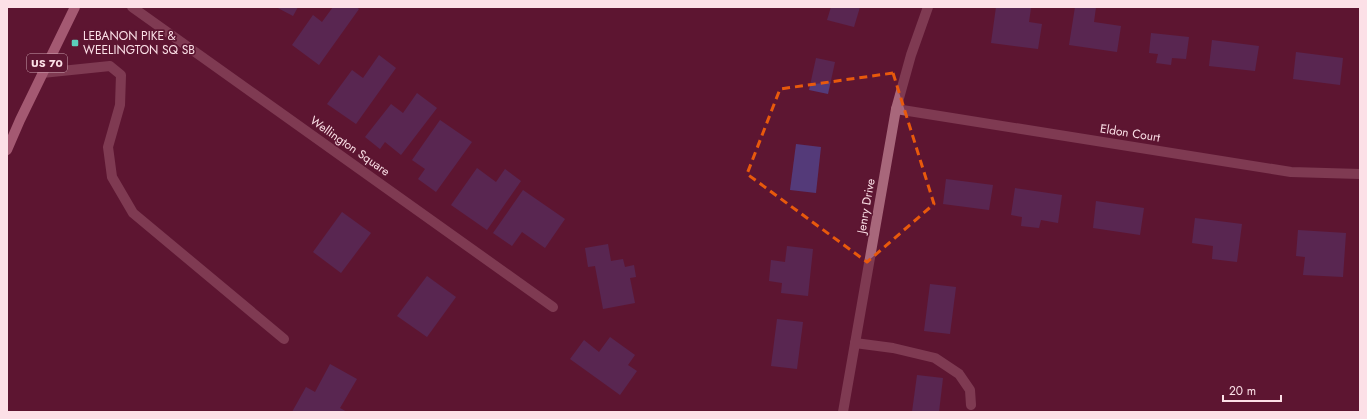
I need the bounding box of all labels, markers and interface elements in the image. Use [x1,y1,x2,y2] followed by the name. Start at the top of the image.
[83,27,195,59] place label: LEBANON PIKE & WEELINGTON SQ SB
[70,38,80,48] marker: LEBANON PIKE & WEELINGTON SQ SB
[27,54,67,72] road number: US 70
[306,112,394,180] street label: Wellington Square
[1099,119,1162,147] street label: Eldon Court
[852,177,880,237] street label: Jenry Drive
[1223,377,1281,403] scale bar
[1229,382,1256,400] text: 20 m

